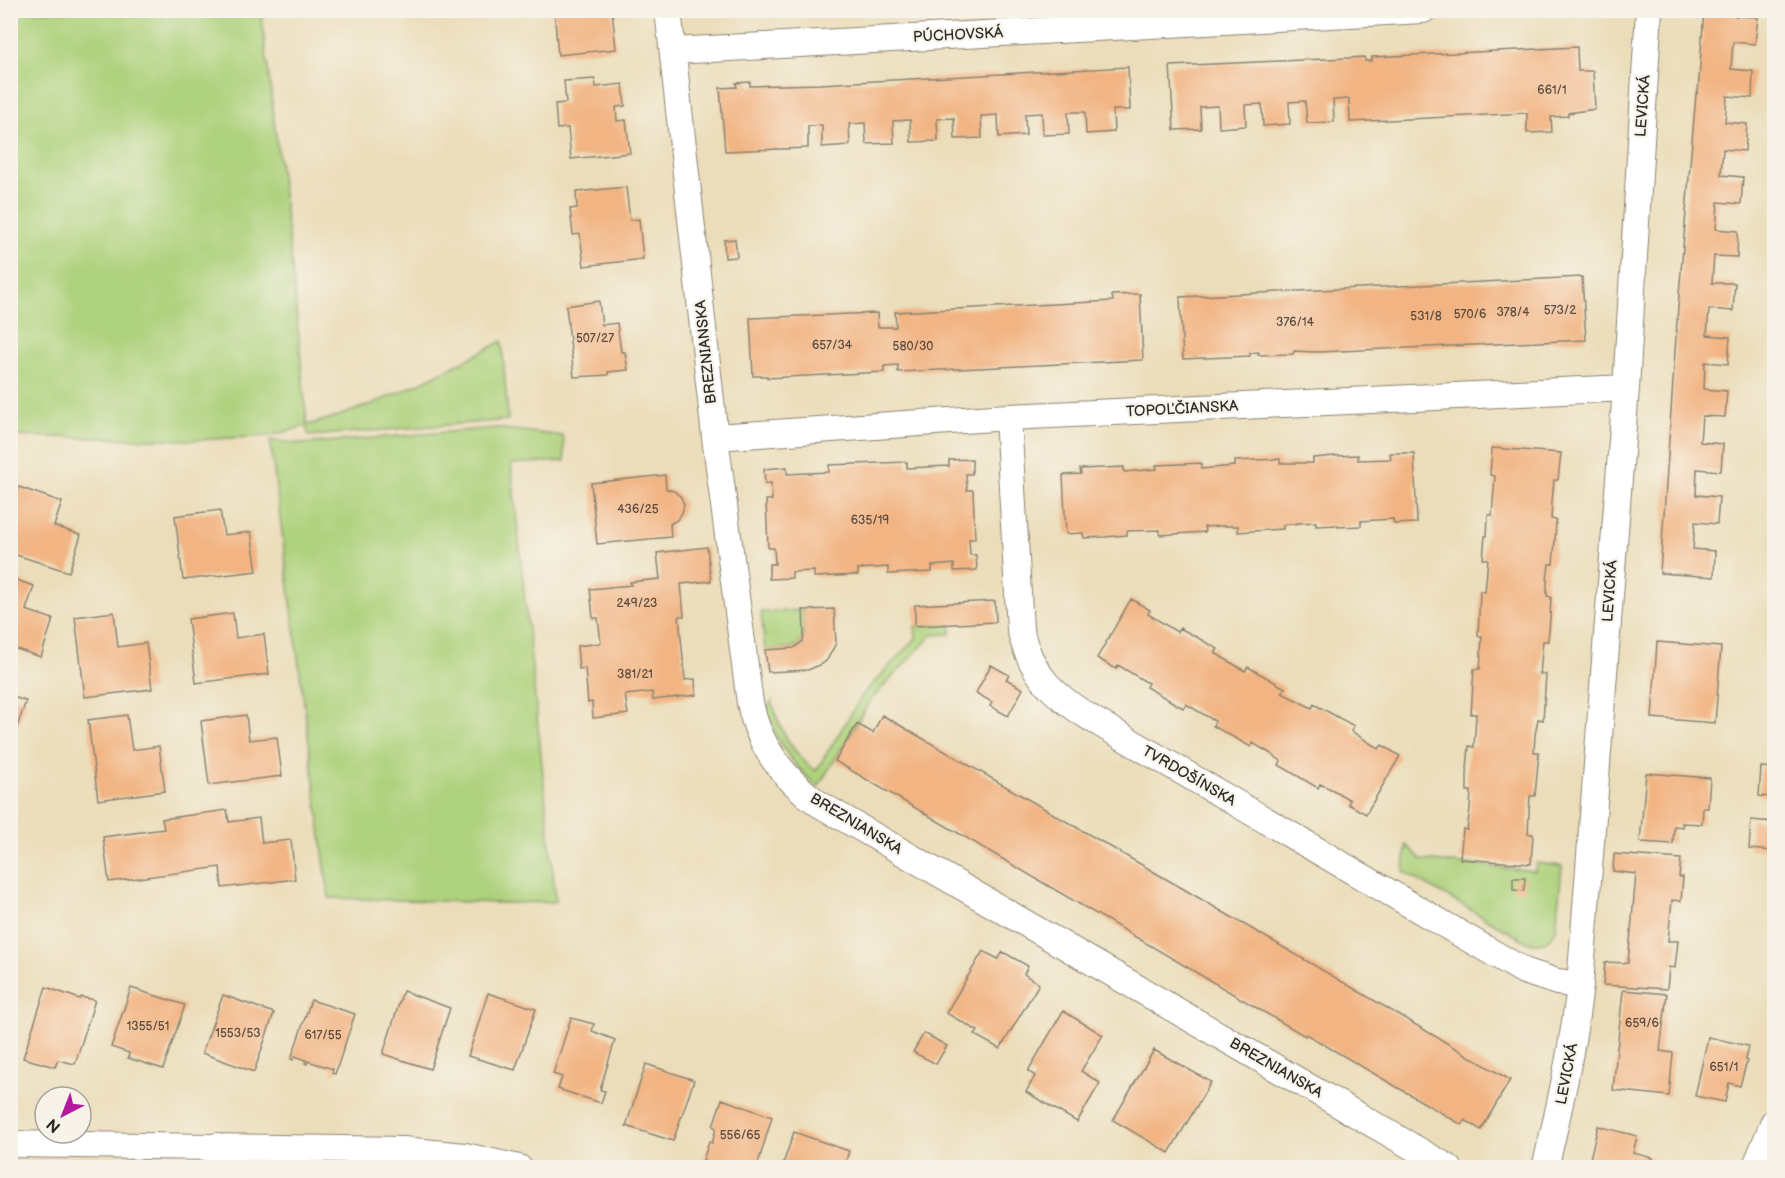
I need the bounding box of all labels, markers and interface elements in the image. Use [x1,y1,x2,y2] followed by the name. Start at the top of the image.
[913,23,1004,47] street label: PÚCHOVSKÁ
[1631,74,1655,138] street label: LEVICKÁ
[1537,83,1567,98] house number: 661/1
[691,298,721,405] street label: BREZNIANSKA
[1544,303,1576,318] house number: 573/2
[1496,305,1530,320] house number: 378/4
[1454,307,1486,322] house number: 570/6
[1410,309,1442,324] house number: 531/8
[1276,315,1315,330] house number: 376/14
[576,331,614,346] house number: 507/27
[812,338,853,353] house number: 657/34
[893,339,933,354] house number: 580/30
[1125,397,1239,421] street label: TOPOĽČIANSKA
[617,502,659,517] house number: 436/25
[851,513,889,528] house number: 635/19
[1598,559,1622,623] street label: LEVICKÁ
[617,596,657,611] house number: 249/23
[617,667,653,682] house number: 381/21
[1139,742,1240,811] street label: TVRDOŠÍNSKA
[806,789,906,859] street label: BREZNIANSKA
[1625,1016,1659,1031] house number: 659/6
[127,1019,169,1034] house number: 1355/51
[215,1026,261,1041] house number: 1553/53
[304,1028,342,1043] house number: 617/55
[1226,1034,1327,1103] street label: BREZNIANSKA
[1552,1041,1582,1106] street label: LEVICKÁ
[1710,1060,1738,1075] house number: 651/1
[33,1085,93,1145] north arrow
[43,1114,65,1136] text: N
[720,1128,760,1143] house number: 556/65

